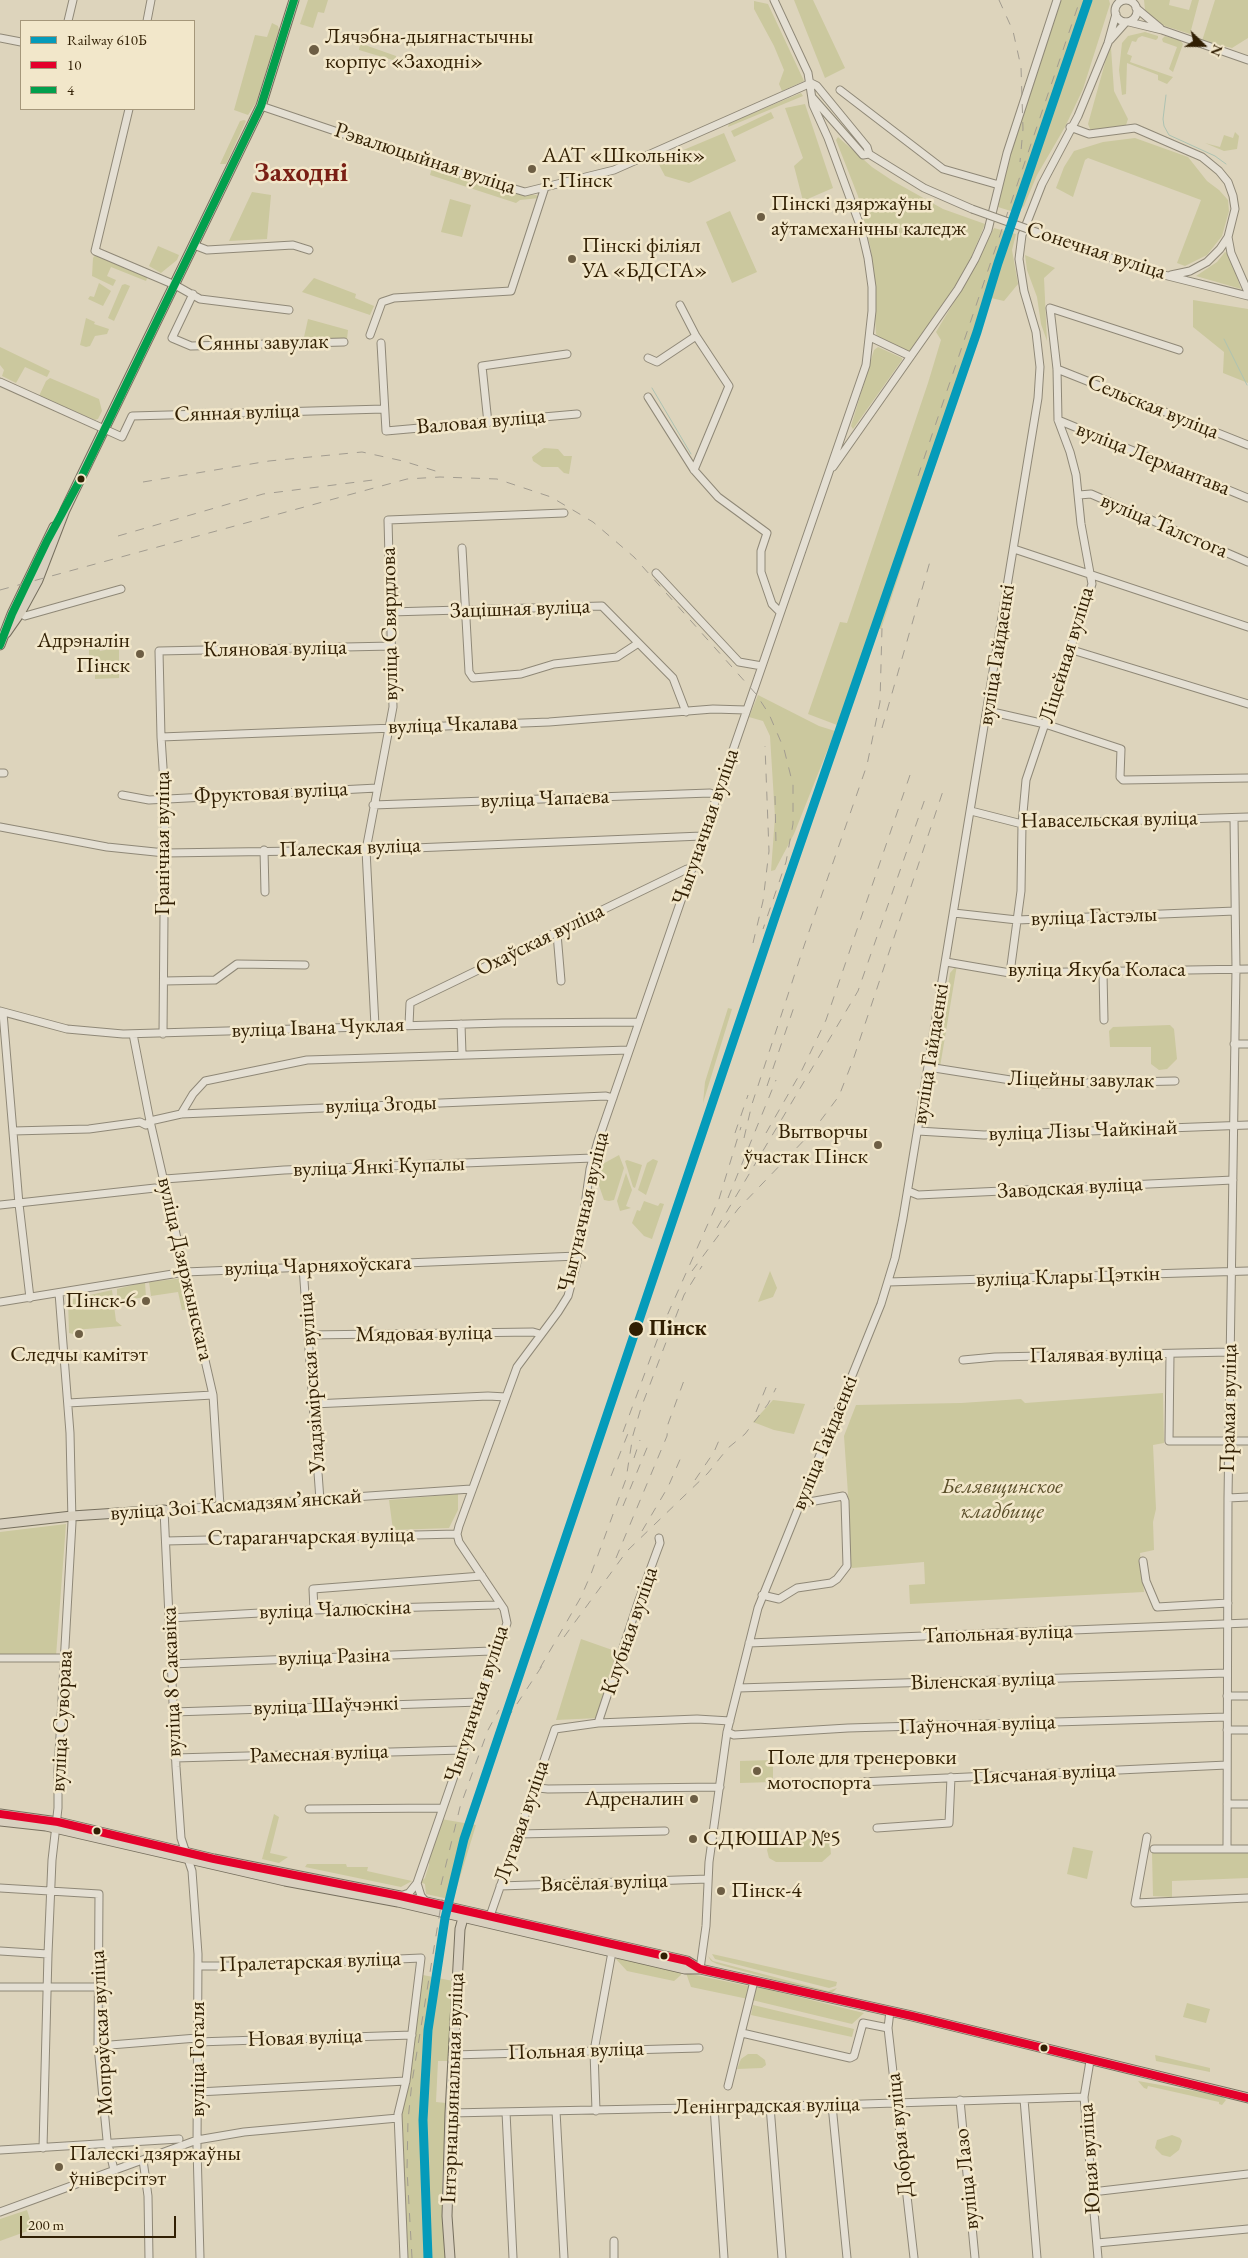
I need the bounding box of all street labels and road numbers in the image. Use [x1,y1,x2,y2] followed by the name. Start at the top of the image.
[331,117,519,201] street label: Рэвалюцыйная вуліца
[1023,216,1169,286] street label: Сонечная вуліца
[197,329,329,357] street label: Сянны завулак
[1083,369,1223,445] street label: Сельская вуліца
[174,398,300,428] street label: Сянная вуліца
[415,403,547,441] street label: Валовая вуліца
[1072,416,1234,502] street label: вуліца Лермантава
[1096,487,1232,565] street label: вуліца Талстога
[375,547,405,701] street label: вуліца Свярдлова
[973,583,1021,727] street label: вуліца Гайдаенкі
[1034,584,1100,726] street label: Ліцейная вуліца
[449,593,591,625] street label: Зацішная вуліца
[203,635,347,663] street label: Кляновая вуліца
[388,710,518,740] street label: вуліца Чкалава
[667,745,745,909] street label: Чыгуначная вуліца
[150,771,176,915] street label: Гранічная вуліца
[193,776,349,810] street label: Фруктовая вуліца
[480,784,610,814] street label: вуліца Чапаева
[1020,805,1198,835] street label: Навасельская вуліца
[279,832,421,864] street label: Палеская вуліца
[472,898,608,982] street label: Охаўская вуліца
[1030,902,1158,932] street label: вуліца Гастэлы
[1008,957,1186,983] street label: вуліца Якуба Коласа
[907,982,955,1126] street label: вуліца Гайдаенкі
[231,1012,405,1044] street label: вуліца Івана Чуклая
[1007,1066,1155,1094] street label: Ліцейны завулак
[325,1090,437,1120] street label: вуліца Згоды
[988,1115,1178,1147] street label: вуліца Лізы Чайкінай
[553,1129,615,1295] street label: Чыгуначная вуліца
[292,1151,466,1183] street label: вуліца Янкі Купалы
[997,1171,1143,1205] street label: Заводская вуліца
[151,1175,219,1363] street label: вуліца Дзяржынскага
[224,1250,412,1282] street label: вуліца Чарняхоўскага
[976,1261,1160,1293] street label: вуліца Клары Цэткін
[293,1292,331,1474] street label: Уладзімірская вуліца
[355,1320,493,1348] street label: Мядовая вуліца
[1029,1341,1163,1369] street label: Палявая вуліца
[1215,1343,1243,1473] street label: Прамая вуліца
[786,1372,864,1514] street label: вуліца Гайдаенкі
[109,1483,363,1527] street label: вуліца Зоі Касмадзямʼянскай
[207,1522,415,1552] street label: Стараганчарская вуліца
[596,1563,664,1699] street label: Клубная вуліца
[259,1594,411,1626] street label: вуліца Чалюскіна
[156,1606,188,1758] street label: вуліца 8 Сакавіка
[922,1618,1074,1650] street label: Тапольная вуліца
[439,1622,515,1786] street label: Чыгуначная вуліца
[277,1642,391,1672] street label: вуліца Разіна
[45,1649,79,1793] street label: вуліца Суворава
[910,1665,1056,1697] street label: Віленская вуліца
[253,1690,399,1722] street label: вуліца Шаўчэнкі
[898,1709,1056,1741] street label: Паўночная вуліца
[249,1738,389,1770] street label: Рамесная вуліца
[489,1757,555,1887] street label: Лугавая вуліца
[971,1757,1117,1791] street label: Пясчаная вуліца
[540,1868,668,1898] street label: Вясёлая вуліца
[218,1946,402,1978] street label: Пралетарская вуліца
[84,1949,120,2117] street label: Мопраўская вуліца
[436,1972,470,2204] street label: Інтэрнацыянальная вуліца
[185,2001,211,2117] street label: вуліца Гогаля
[247,2023,363,2053] street label: Новая вуліца
[507,2035,645,2067] street label: Польная вуліца
[880,2071,920,2199] street label: Добрая вуліца
[674,2091,860,2121] street label: Ленінградская вуліца
[1073,2103,1107,2215] street label: Юная вуліца
[949,2127,985,2231] street label: вуліца Лазо

